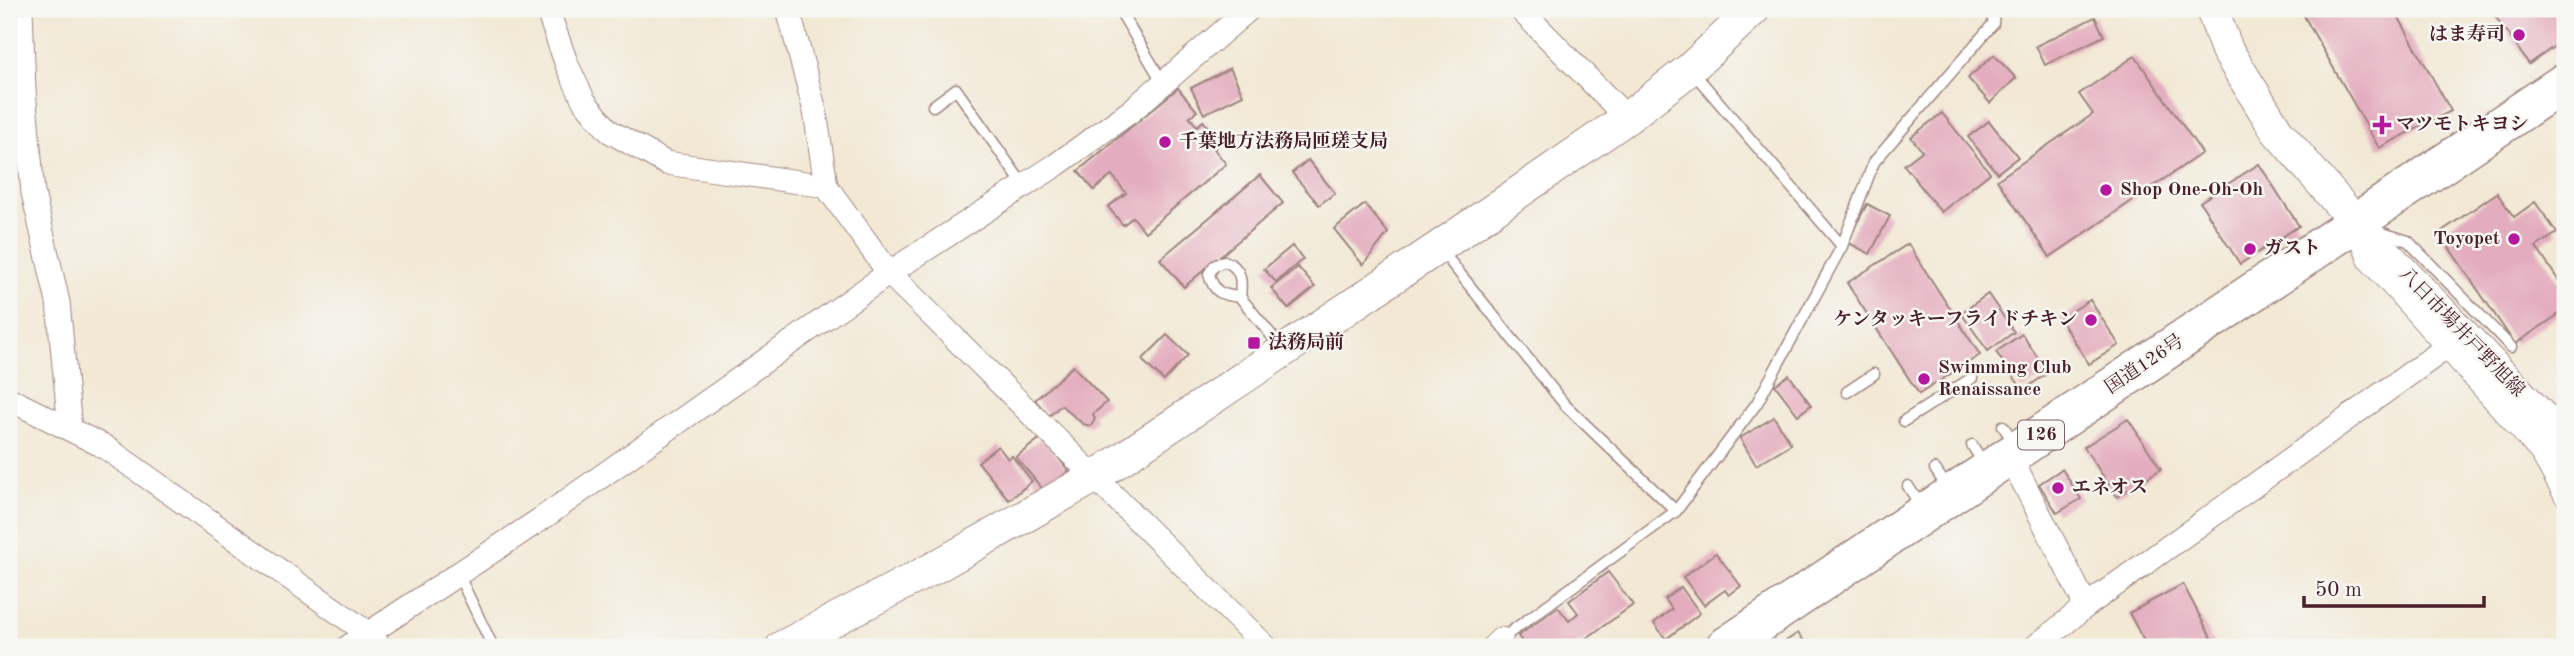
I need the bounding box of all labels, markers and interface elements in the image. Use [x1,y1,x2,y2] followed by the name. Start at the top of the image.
[2429,23,2505,45] place label: はま寿司
[2511,27,2527,43] marker: はま寿司
[2396,114,2528,135] place label: マツモトキヨシ
[2374,117,2390,133] marker: マツモトキヨシ
[1179,130,1388,152] place label: 千葉地方法務局匝瑳支局
[1157,134,1173,150] marker: 千葉地方法務局匝瑳支局
[2120,181,2263,200] place label: Shop One-Oh-Oh
[2098,182,2114,198] marker: Shop One-Oh-Oh
[2433,230,2500,249] place label: Toyopet
[2506,231,2522,247] marker: Toyopet
[2264,238,2321,259] place label: ガスト
[2242,241,2258,257] marker: ガスト
[2395,264,2529,401] street label: 八日市場井戸野旭線
[1833,309,2077,330] place label: ケンタッキーフライドチキン
[2083,312,2099,328] marker: ケンタッキーフライドチキン
[2101,330,2188,398] street label: 国道126号
[1268,331,1344,353] place label: 法務局前
[1246,335,1262,351] marker: 法務局前
[1938,359,2071,400] place label: Swimming Club Renaissance
[1916,371,1932,387] marker: Swimming Club Renaissance
[2018,421,2064,450] road number: 126
[2072,476,2148,498] place label: エネオス
[2050,480,2066,496] marker: エネオス
[2304,565,2485,609] scale bar
[2315,580,2362,601] text: 50 m

